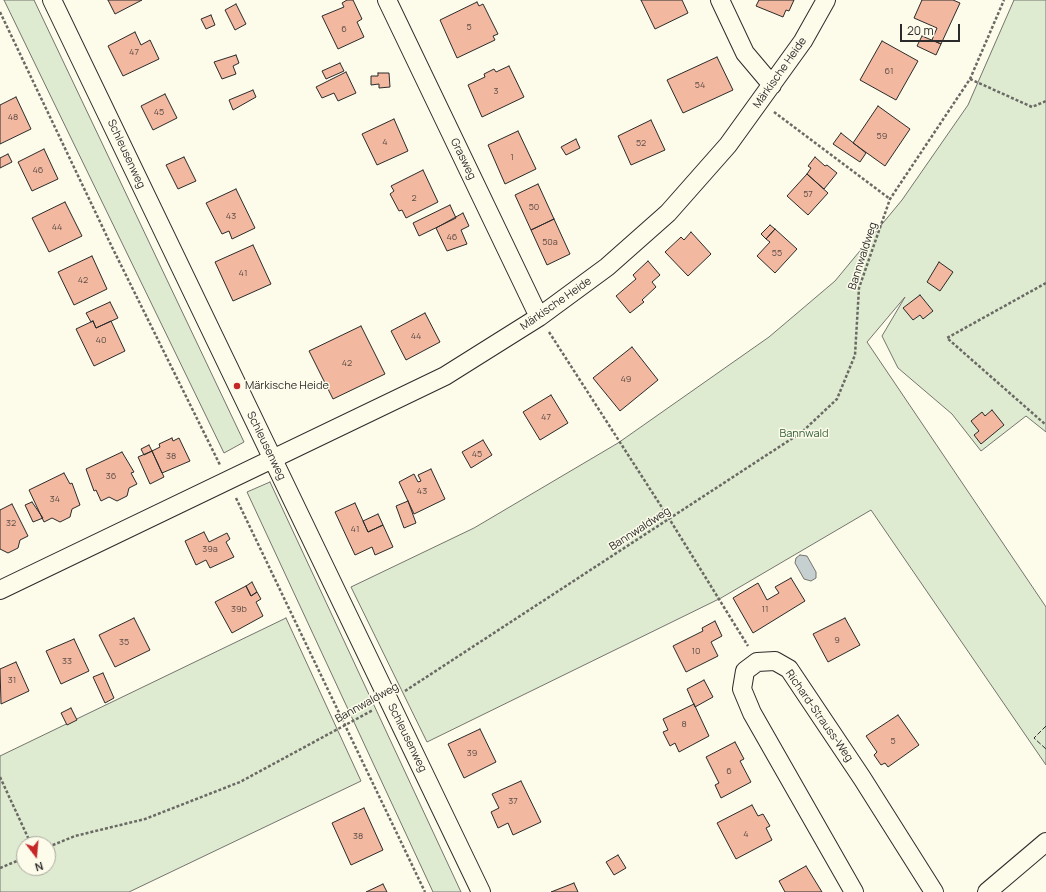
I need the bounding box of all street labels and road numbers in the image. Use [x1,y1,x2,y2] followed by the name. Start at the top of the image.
[751,35,809,111] street label: Märkische Heide
[104,117,148,191] street label: Schleusenweg
[447,136,479,182] street label: Grasweg
[846,220,880,292] street label: Bannwaldweg
[518,275,594,333] street label: Märkische Heide
[244,410,288,482] street label: Schleusenweg
[607,504,673,554] street label: Bannwaldweg
[782,668,856,764] street label: Richard-Strauss-Weg
[333,680,401,726] street label: Bannwaldweg
[385,702,429,774] street label: Schleusenweg

